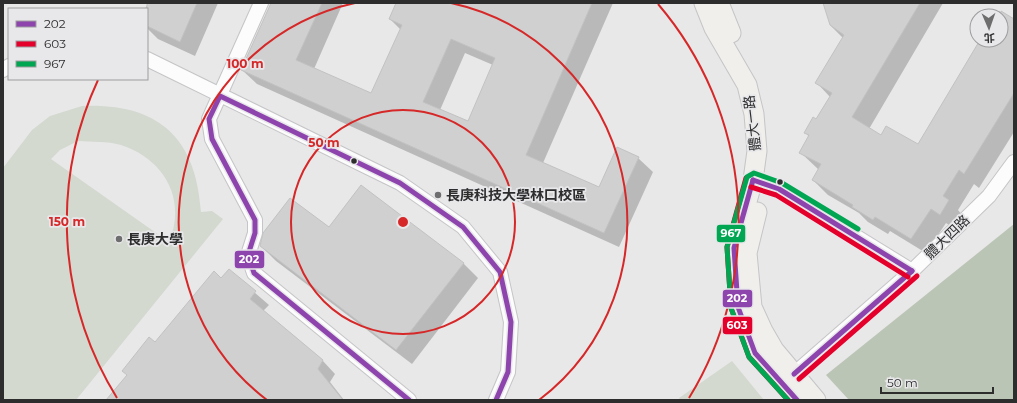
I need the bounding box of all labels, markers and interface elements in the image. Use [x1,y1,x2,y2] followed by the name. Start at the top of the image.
[8,8,148,80] legend
[969,8,1009,48] north arrow
[44,16,66,31] text: 202
[984,31,995,45] text: 北
[44,36,66,51] text: 603
[44,56,66,71] text: 967
[227,56,263,71] text: 100 m
[740,94,764,152] street label: 體大一路
[308,135,340,150] text: 50 m
[349,156,359,166] unlabelled marker
[775,177,785,187] unlabelled marker
[446,186,586,204] place label: 長庚科技大學林口校區
[433,190,443,200] marker: 長庚科技大學林口校區
[921,211,973,263] street label: 體大四路
[49,214,85,229] text: 150 m
[396,215,410,229] centre of rings
[716,224,746,243] line badge: 967
[721,226,742,240] text: 967
[127,230,183,248] place label: 長庚大學
[114,234,124,244] marker: 長庚大學
[234,250,265,269] line badge: 202
[239,252,260,266] text: 202
[722,289,753,308] line badge: 202
[727,291,748,305] text: 202
[722,316,753,335] line badge: 603
[727,318,748,332] text: 603
[881,369,993,395] scale bar
[887,375,918,390] text: 50 m

